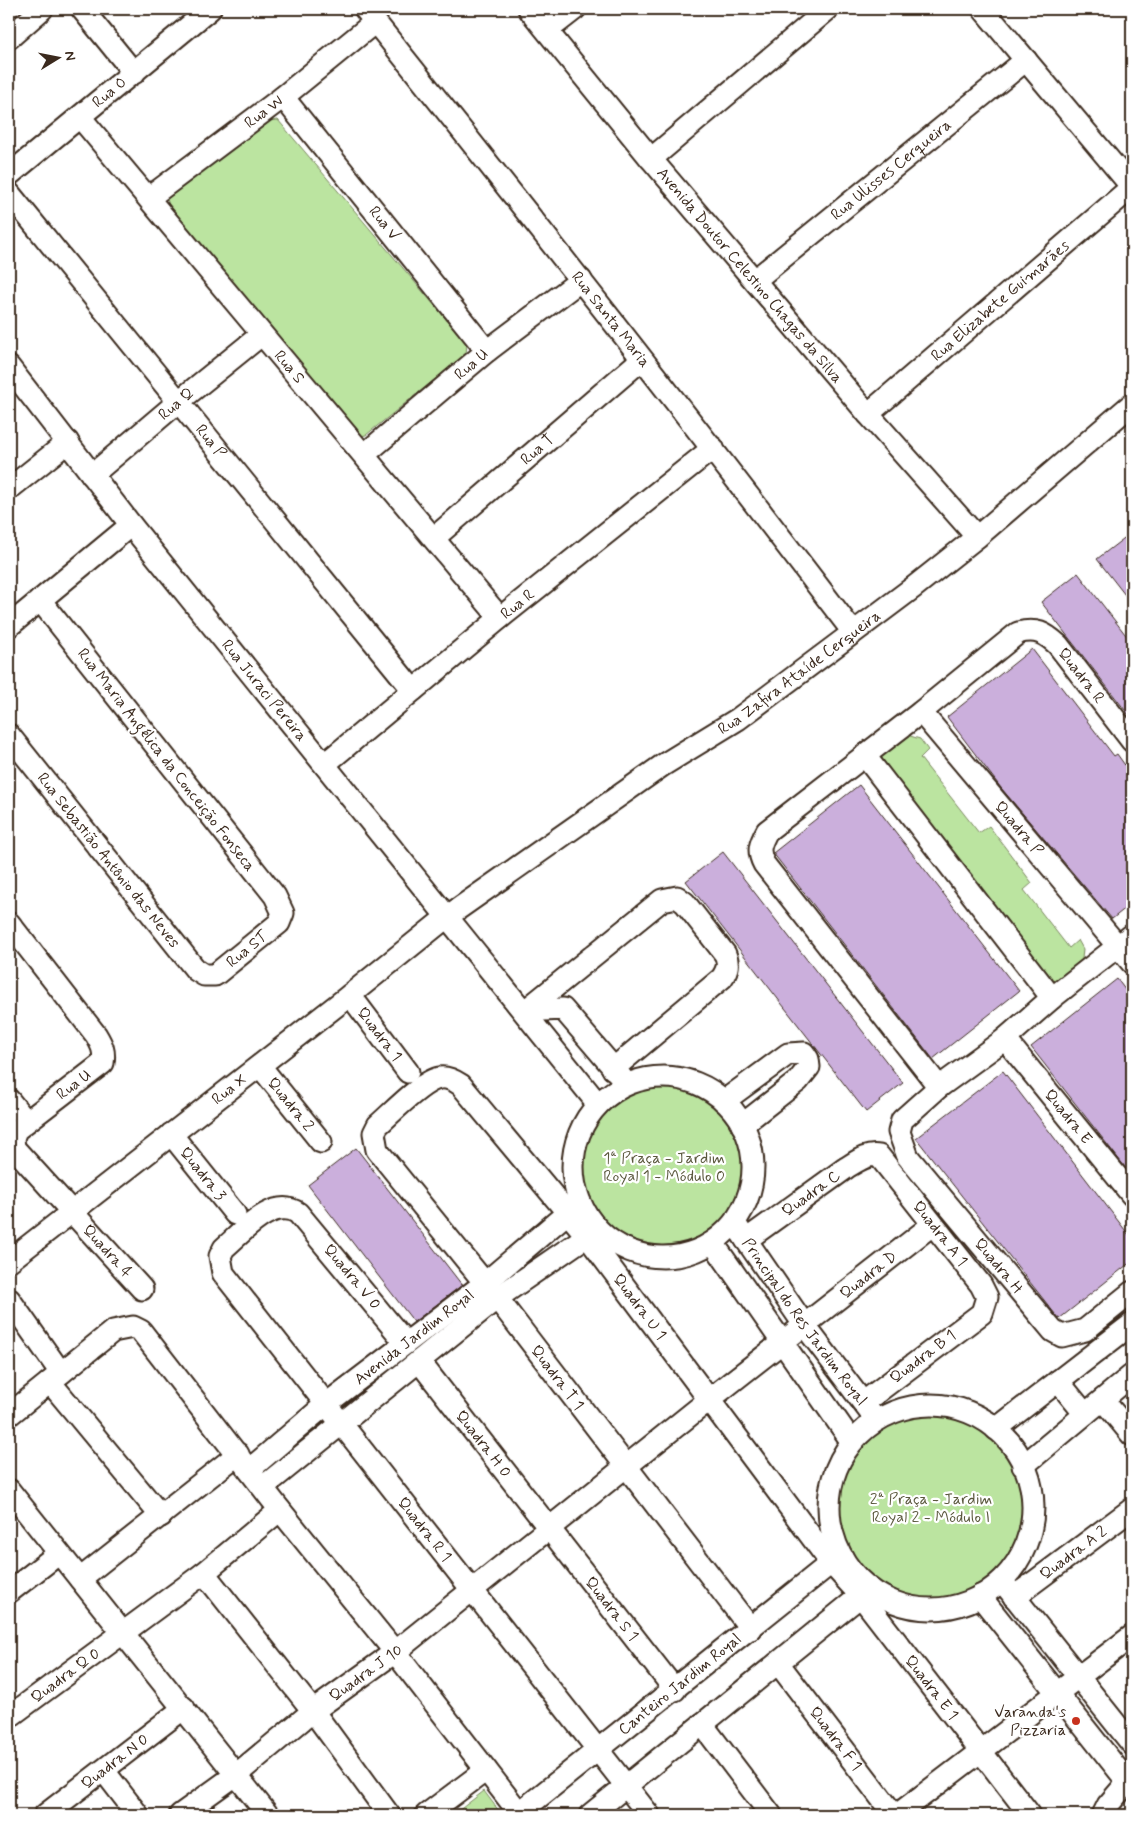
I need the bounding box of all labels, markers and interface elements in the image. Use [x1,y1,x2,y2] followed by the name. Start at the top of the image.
[32,32,82,82] north arrow
[60,50,79,62] text: N
[88,72,131,113] street label: Rua O
[240,90,287,133] street label: Rua W
[826,114,956,225] street label: Rua Ulisses Cerqueira
[652,163,848,388] street label: Avenida Doutor Celestino Chagas da Silva
[364,201,405,245] street label: Rua V
[926,235,1074,366] street label: Rua Elizabete Guimarães
[567,267,655,372] street label: Rua Santa Maria
[450,344,493,385] street label: Rua U
[269,346,310,388] street label: Rua S
[154,383,198,425] street label: Rua Q
[191,420,231,463] street label: Rua P
[516,429,558,470] street label: Rua T
[496,584,539,624] street label: Rua R
[714,605,885,739] street label: Rua Zafira Ataíde Cerqueira
[217,635,312,746] street label: Rua Juraci Pereira
[1053,643,1110,708] street label: Quadra R
[71,644,260,877] street label: Rua Maria Angélica da Conceição Fonseca
[32,768,185,952] street label: Rua Sebastião Antônio das Neves
[990,797,1048,860] street label: Quadra P
[222,925,273,972] street label: Rua ST
[352,1003,407,1066] street label: Quadra 1
[52,1065,96,1105] street label: Rua U
[207,1069,251,1110] street label: Rua X
[263,1073,319,1136] street label: Quadra 2
[1039,1085,1097,1148] street label: Quadra E
[175,1143,231,1205] street label: Quadra 3
[603,1148,725,1187] park label: 1ª Praça - Jardim Royal 1 - Módulo 0
[777,1165,844,1221] street label: Quadra C
[908,1196,973,1270] street label: Quadra A 1
[78,1220,137,1282] street label: Quadra 4
[737,1234,872,1410] street label: Principal do Res Jardim Royal
[969,1234,1028,1298] street label: Quadra H
[318,1240,386,1314] street label: Quadra V 0
[835,1246,901,1304] street label: Quadra D
[608,1269,671,1344] street label: Quadra U 1
[350,1285,478,1390] street label: Avenida Jardim Royal
[886,1325,960,1389] street label: Quadra B 1
[526,1341,588,1415] street label: Quadra T 1
[451,1406,516,1482] street label: Quadra H 0
[870,1489,992,1528] park label: 2ª Praça - Jardim Royal 2 - Módulo I
[393,1493,457,1566] street label: Quadra R 1
[1036,1521,1111,1585] street label: Quadra A 2
[580,1572,644,1645] street label: Quadra S 1
[614,1628,746,1740] street label: Canteiro Jardim Royal
[325,1639,407,1707] street label: Quadra J 10
[26,1643,104,1708] street label: Quadra Q 0
[900,1651,963,1724] street label: Quadra E 1
[804,1702,867,1775] street label: Quadra F 1
[994,1702,1066,1741] place label: Varanda's Pizzaria
[1070,1715,1082,1727] marker: Varanda's Pizzaria
[77,1729,153,1794] street label: Quadra N 0

